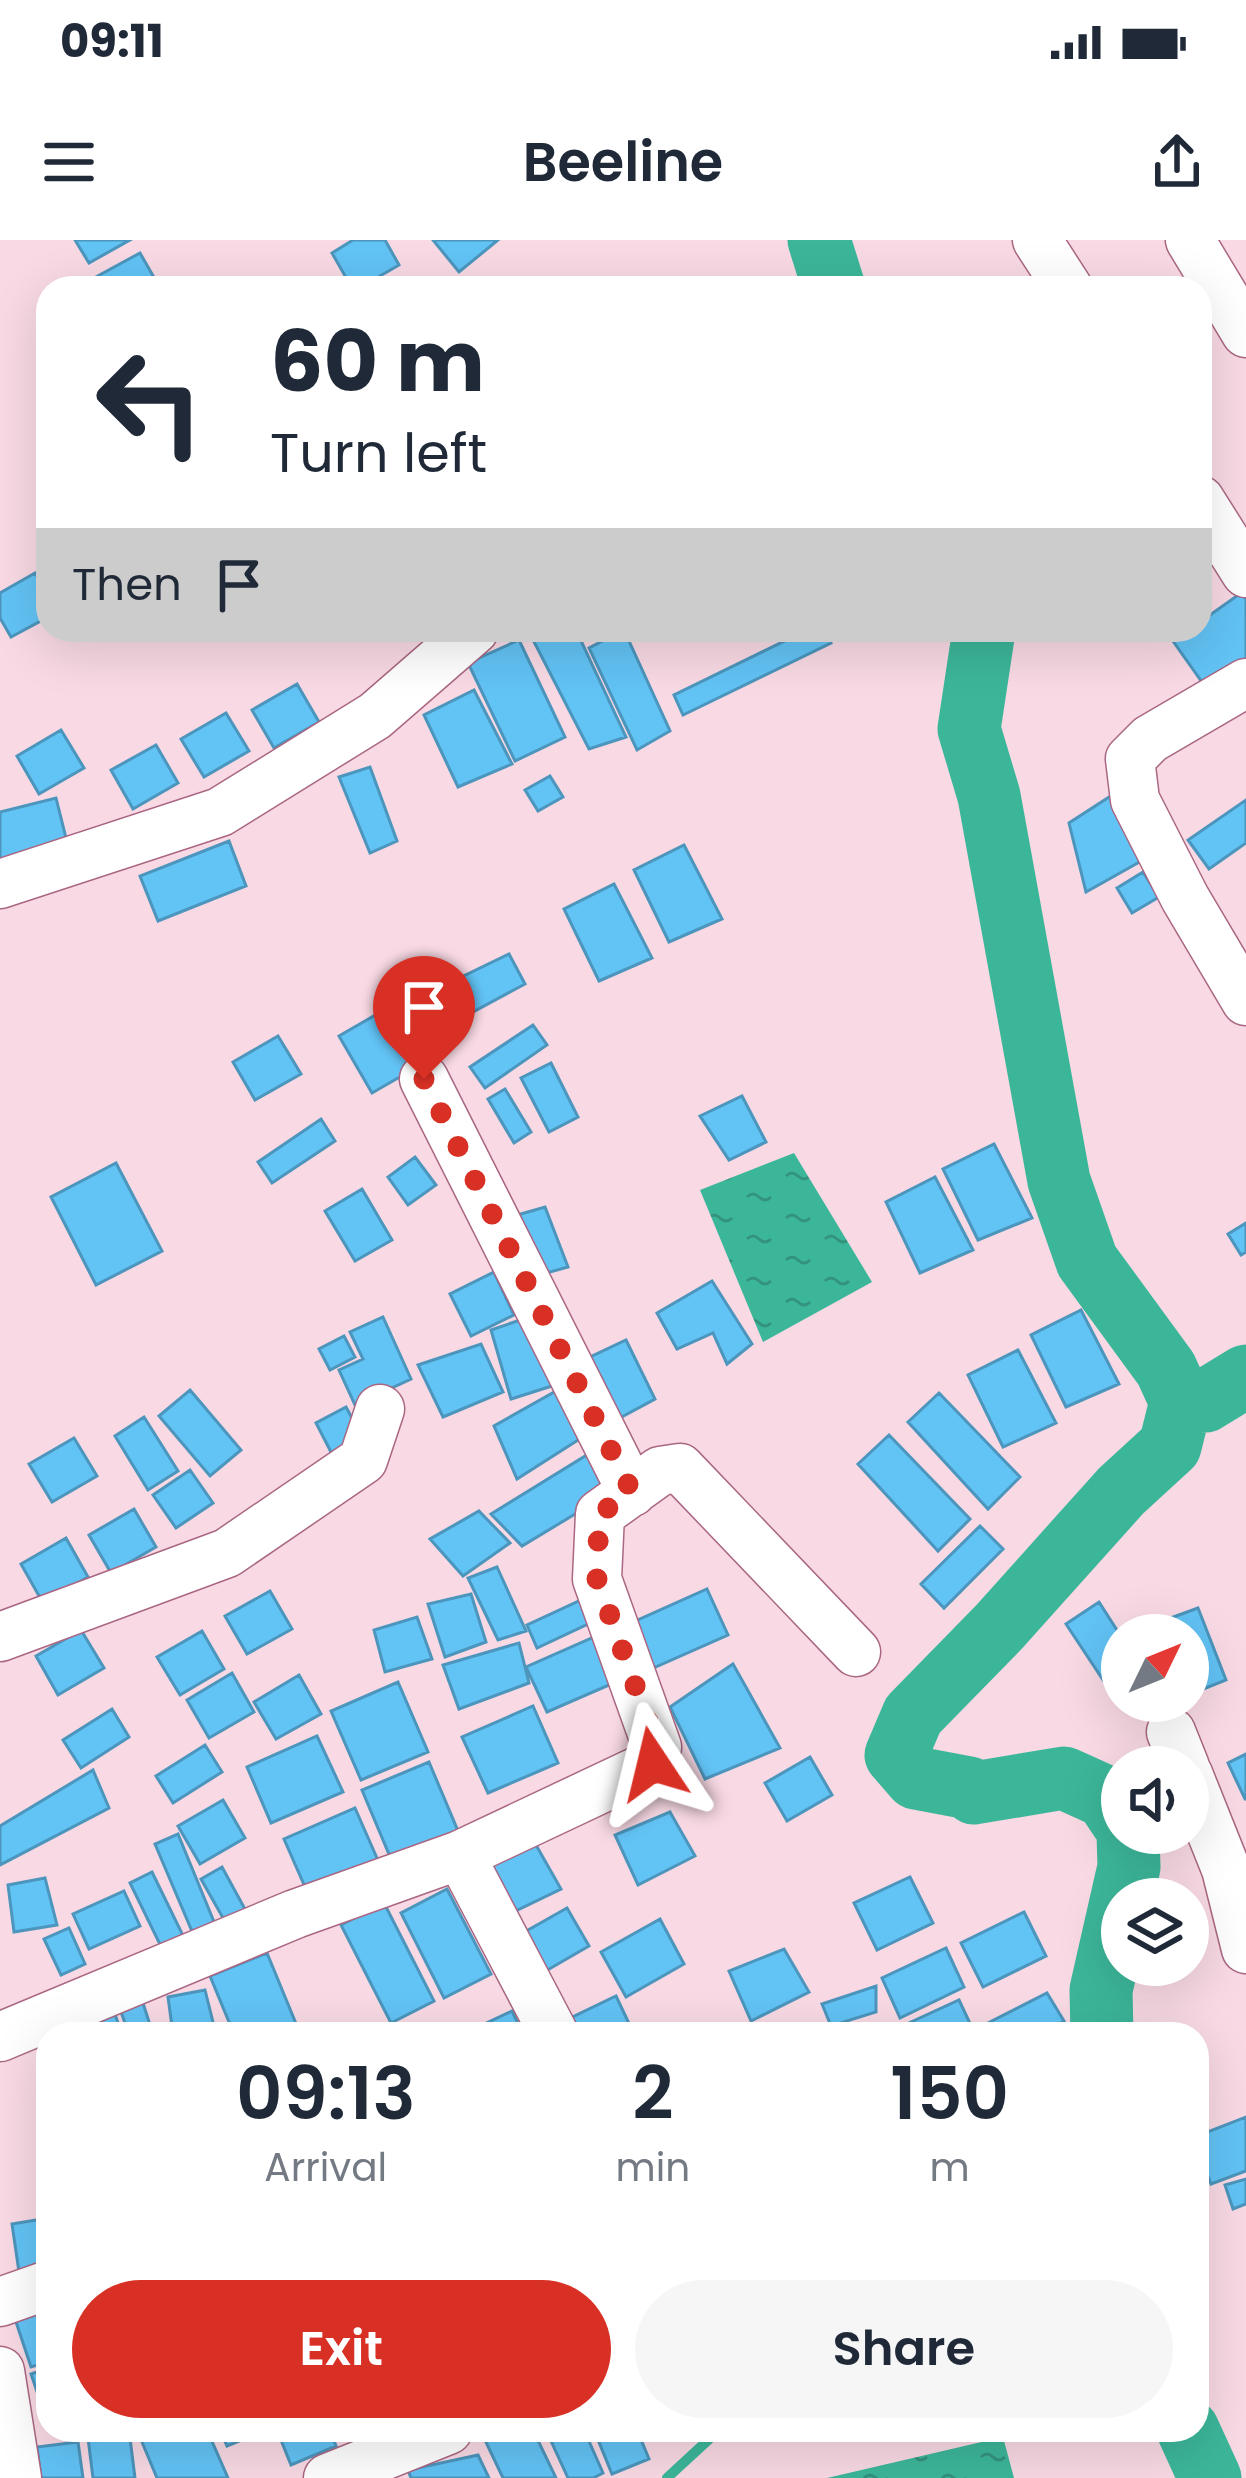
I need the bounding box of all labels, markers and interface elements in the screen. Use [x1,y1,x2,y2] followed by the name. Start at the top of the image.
[60,10,164,73] text: 09:11
[523,124,723,200] text: Beeline
[36,129,102,195] icon: menu
[1144,129,1210,195] icon: share
[270,303,485,420] text: 60 m
[72,324,228,480] icon: left
[270,415,487,491] text: Turn left
[206,552,272,618] icon: arrive
[72,553,182,616] text: Then
[373,956,475,1079] pin
[391,974,457,1040] icon: arrive
[1101,1614,1209,1722] north arrow
[1101,1614,1209,1986] map controls
[590,1701,716,1827] position arrow
[1101,1746,1209,1854] button: sound
[1101,1878,1209,1986] button: layers
[236,2043,416,2144] text: 09:13
[632,2043,674,2144] text: 2
[890,2043,1009,2144] text: 150
[264,2140,387,2195] text: Arrival
[616,2140,690,2195] text: min
[930,2140,970,2195] text: m
[72,2280,611,2418] button: Exit
[635,2280,1173,2418] button: Share

